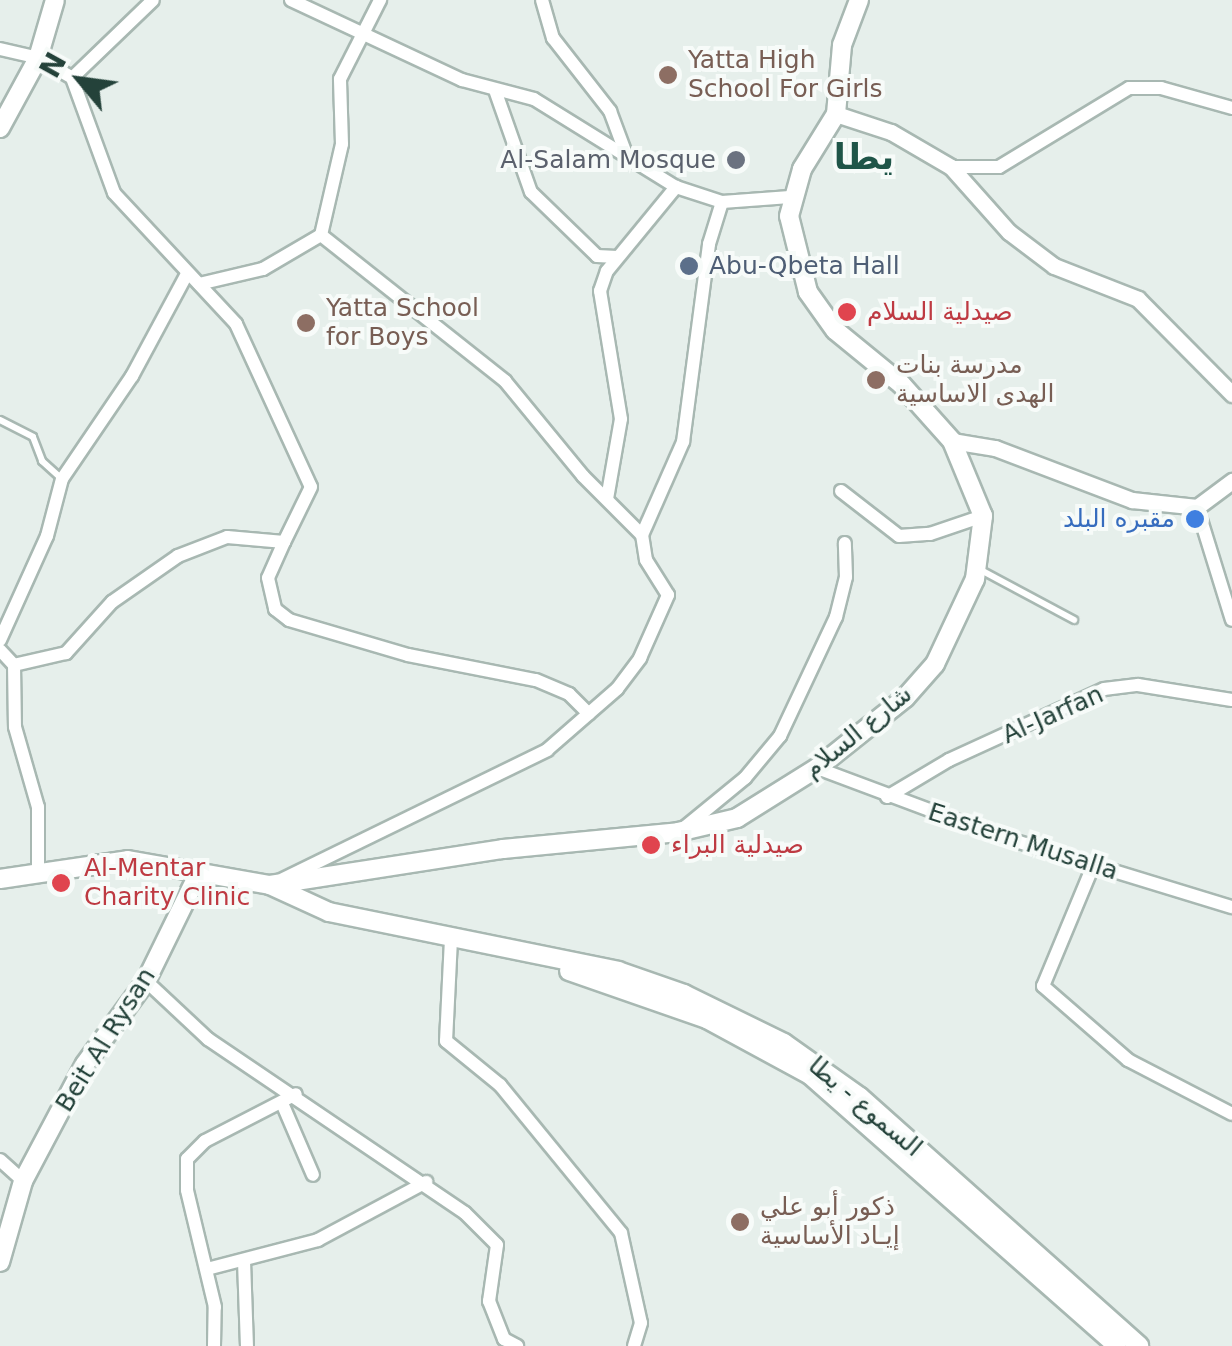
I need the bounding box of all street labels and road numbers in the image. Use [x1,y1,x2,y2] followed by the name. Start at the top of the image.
[798,679,918,785] street label: شارع السلام
[998,679,1108,751] street label: Al-Jarfan
[924,797,1122,887] street label: Eastern Musalla
[50,962,162,1118] street label: Beit Al Rysan
[802,1051,928,1163] street label: السموع - يطا

